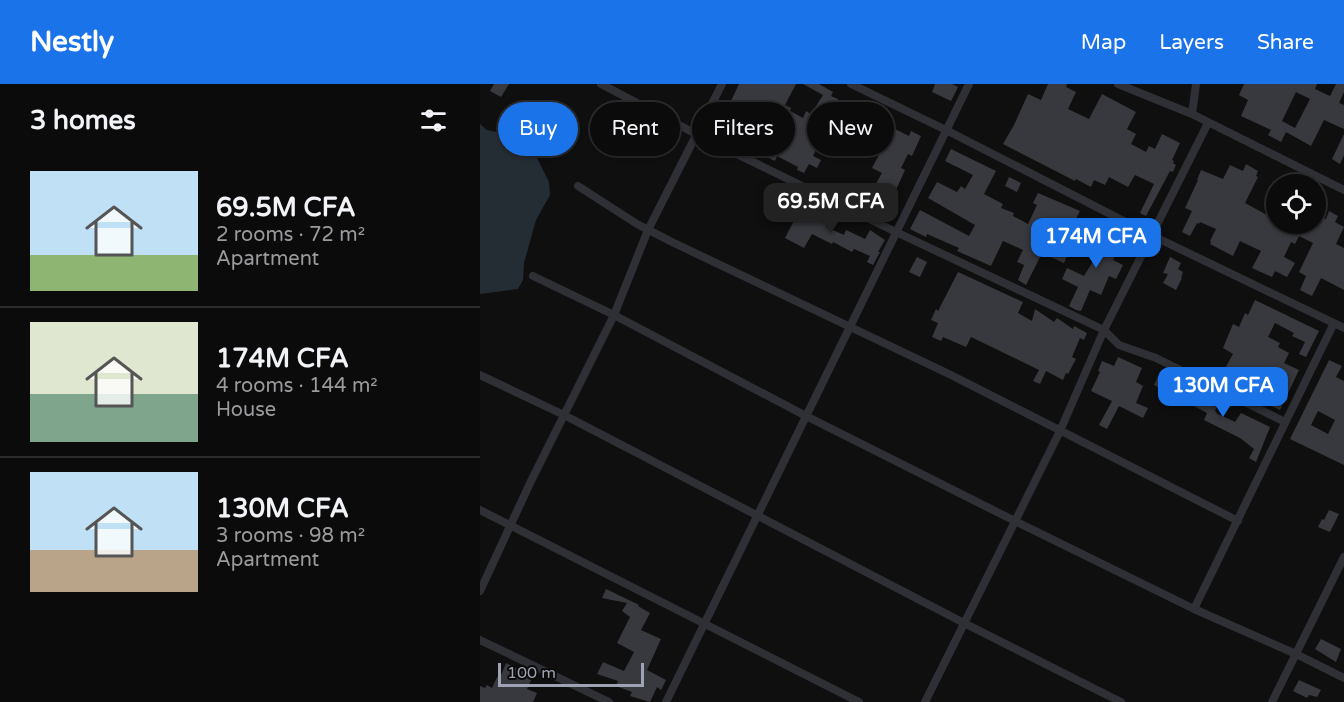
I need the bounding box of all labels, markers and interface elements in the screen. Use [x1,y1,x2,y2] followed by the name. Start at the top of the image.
[30,25,114,59] text: Nestly
[1081,30,1126,55] text: Map
[1159,30,1224,55] text: Layers
[1257,30,1314,55] text: Share
[498,102,578,156] chip: Buy
[590,102,680,156] chip: Rent
[692,102,795,156] chip: Filters
[807,102,894,156] chip: New
[417,104,450,137] icon: filters
[30,105,136,136] text: 3 homes
[1266,174,1326,234] map controls
[1266,174,1326,234] button: locate
[762,183,900,234] pin: 69.5M CFA
[777,190,885,214] text: 69.5M CFA
[216,192,356,223] text: 69.5M CFA
[78,195,150,267] icon: home
[1034,218,1158,269] pin: 174M CFA
[216,223,365,247] text: 2 rooms · 72 m²
[1045,225,1147,249] text: 174M CFA
[216,247,319,271] text: Apartment
[216,343,349,374] text: 174M CFA
[78,346,150,418] icon: home
[1161,367,1285,418] pin: 130M CFA
[216,374,378,398] text: 4 rooms · 144 m²
[1172,374,1274,398] text: 130M CFA
[216,398,276,422] text: House
[216,493,349,524] text: 130M CFA
[78,496,150,568] icon: home
[216,524,365,548] text: 3 rooms · 98 m²
[216,548,319,572] text: Apartment
[498,660,644,688] scale bar
[507,663,556,683] text: 100 m

